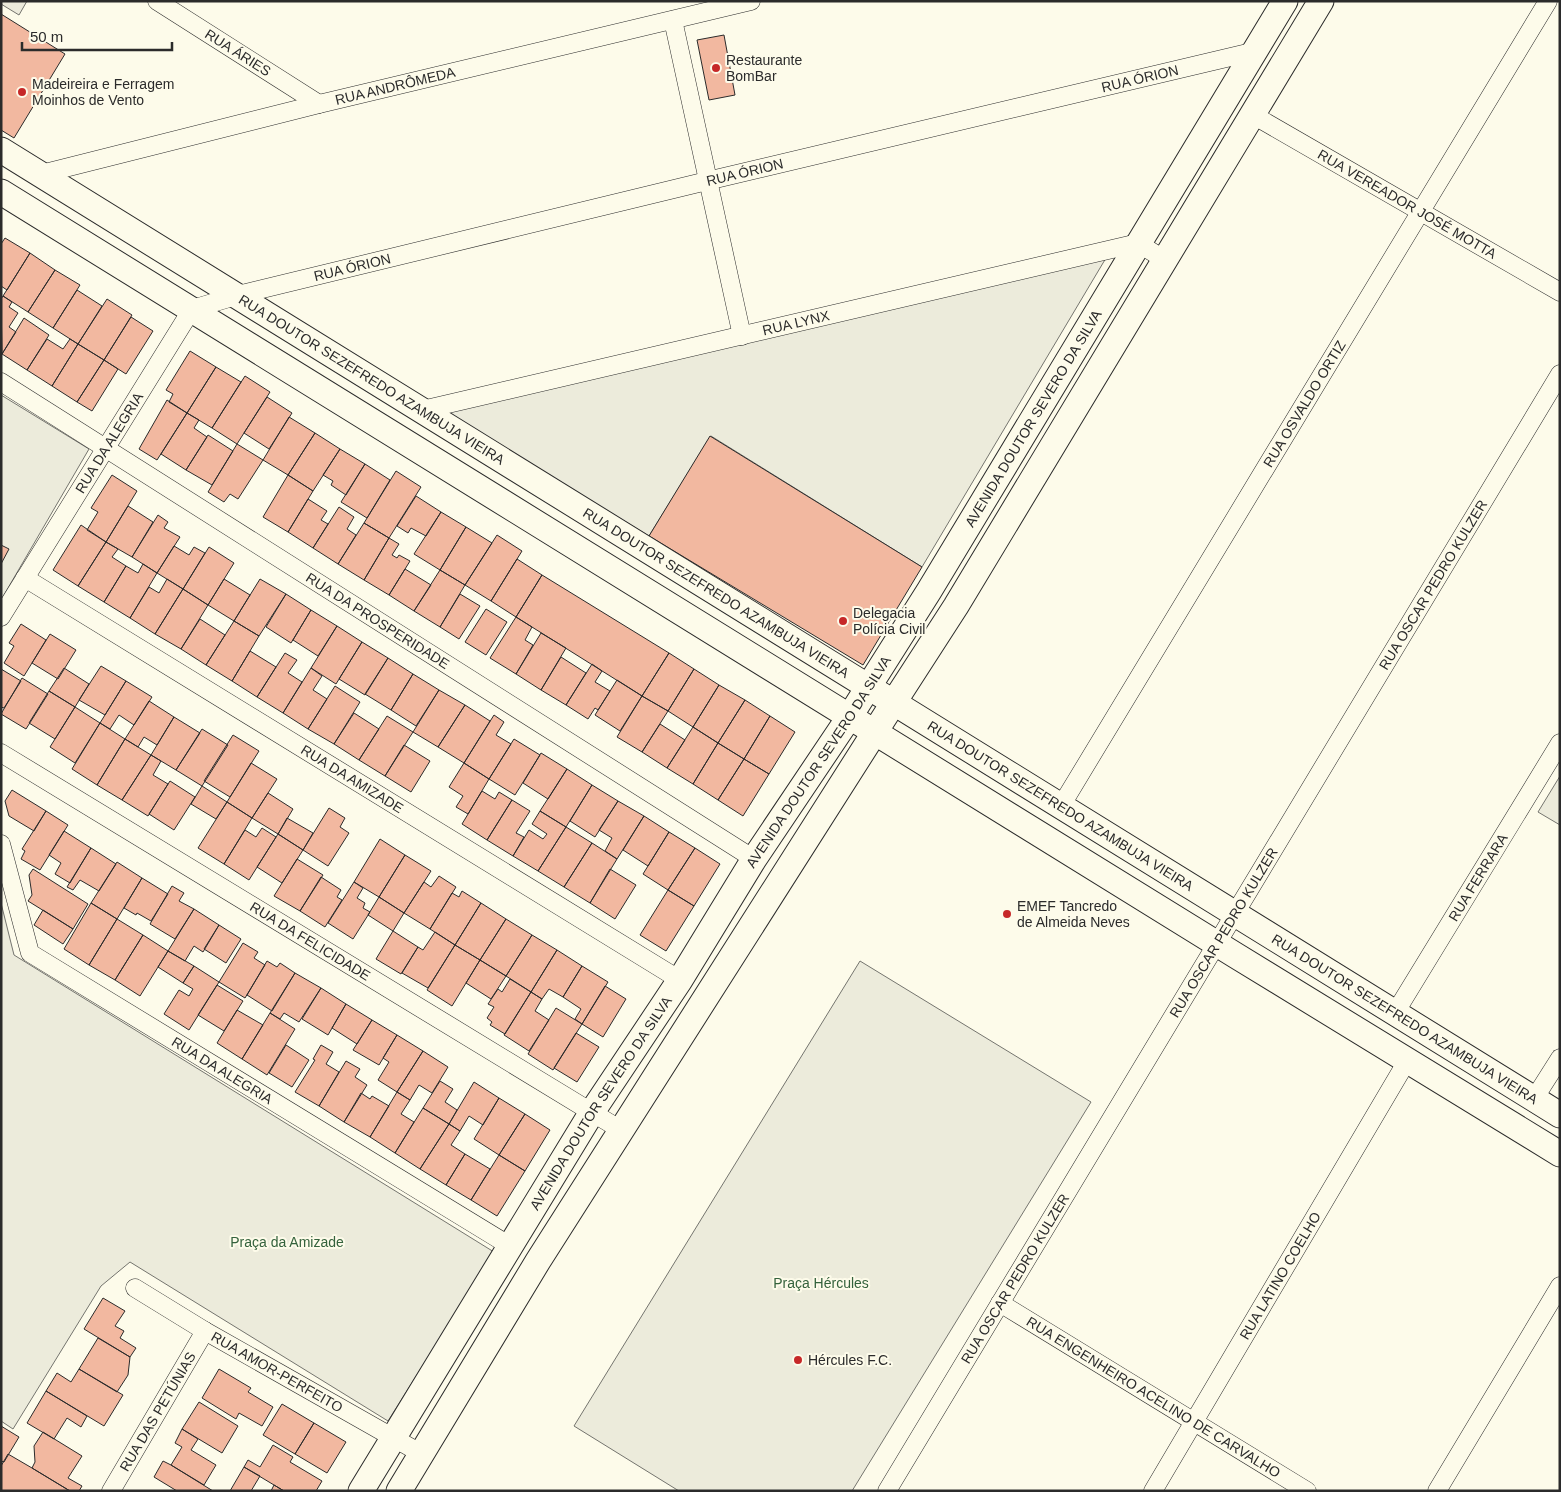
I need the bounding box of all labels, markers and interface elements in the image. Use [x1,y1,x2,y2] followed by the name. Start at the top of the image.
[22,20,172,52] scale bar
[202,26,274,79] street label: RUA ÁRIES
[30,28,63,45] text: 50 m
[726,52,802,84] place label: Restaurante BomBar
[710,62,722,74] marker: Restaurante BomBar
[1100,62,1180,95] street label: RUA ÓRION
[333,64,458,108] street label: RUA ANDRÔMEDA
[32,76,174,108] place label: Madeireira e Ferragem Moinhos de Vento
[16,86,28,98] marker: Madeireira e Ferragem Moinhos de Vento
[1315,146,1500,262] street label: RUA VEREADOR JOSÉ MOTTA
[705,155,785,189] street label: RUA ÓRION
[312,250,392,284] street label: RUA ÓRION
[236,291,508,468] street label: RUA DOUTOR SEZEFREDO AZAMBUJA VIEIRA
[962,306,1105,530] street label: AVENIDA DOUTOR SEVERO DA SILVA
[761,307,832,338] street label: RUA LYNX
[1260,337,1349,470] street label: RUA OSVALDO ORTIZ
[72,389,147,496] street label: RUA DA ALEGRIA
[1376,497,1490,673] street label: RUA OSCAR PEDRO KULZER
[580,504,853,681] street label: RUA DOUTOR SEZEFREDO AZAMBUJA VIEIRA
[303,569,452,672] street label: RUA DA PROSPERIDADE
[853,605,925,637] place label: Delegacia Polícia Civil
[837,615,849,627] marker: Delegacia Polícia Civil
[743,652,894,870] street label: AVENIDA DOUTOR SEVERO DA SILVA
[925,718,1197,894] street label: RUA DOUTOR SEZEFREDO AZAMBUJA VIEIRA
[298,741,406,816] street label: RUA DA AMIZADE
[1445,830,1511,924] street label: RUA FERRARA
[1166,845,1281,1020] street label: RUA OSCAR PEDRO KULZER
[247,898,373,984] street label: RUA DA FELICIDADE
[1017,898,1130,930] place label: EMEF Tancredo de Almeida Neves
[1001,908,1013,920] marker: EMEF Tancredo de Almeida Neves
[1269,931,1541,1108] street label: RUA DOUTOR SEZEFREDO AZAMBUJA VIEIRA
[526,993,675,1213] street label: AVENIDA DOUTOR SEVERO DA SILVA
[169,1033,276,1108] street label: RUA DA ALEGRIA
[958,1191,1072,1366] street label: RUA OSCAR PEDRO KULZER
[1236,1209,1324,1342] street label: RUA LATINO COELHO
[230,1234,344,1250] park label: Praça da Amizade
[773,1275,869,1291] park label: Praça Hércules
[1024,1313,1283,1481] street label: RUA ENGENHEIRO ACELINO DE CARVALHO
[209,1328,346,1415] street label: RUA AMOR-PERFEITO
[116,1349,199,1474] street label: RUA DAS PETÚNIAS
[808,1352,892,1368] place label: Hércules F.C.
[792,1354,804,1366] marker: Hércules F.C.

